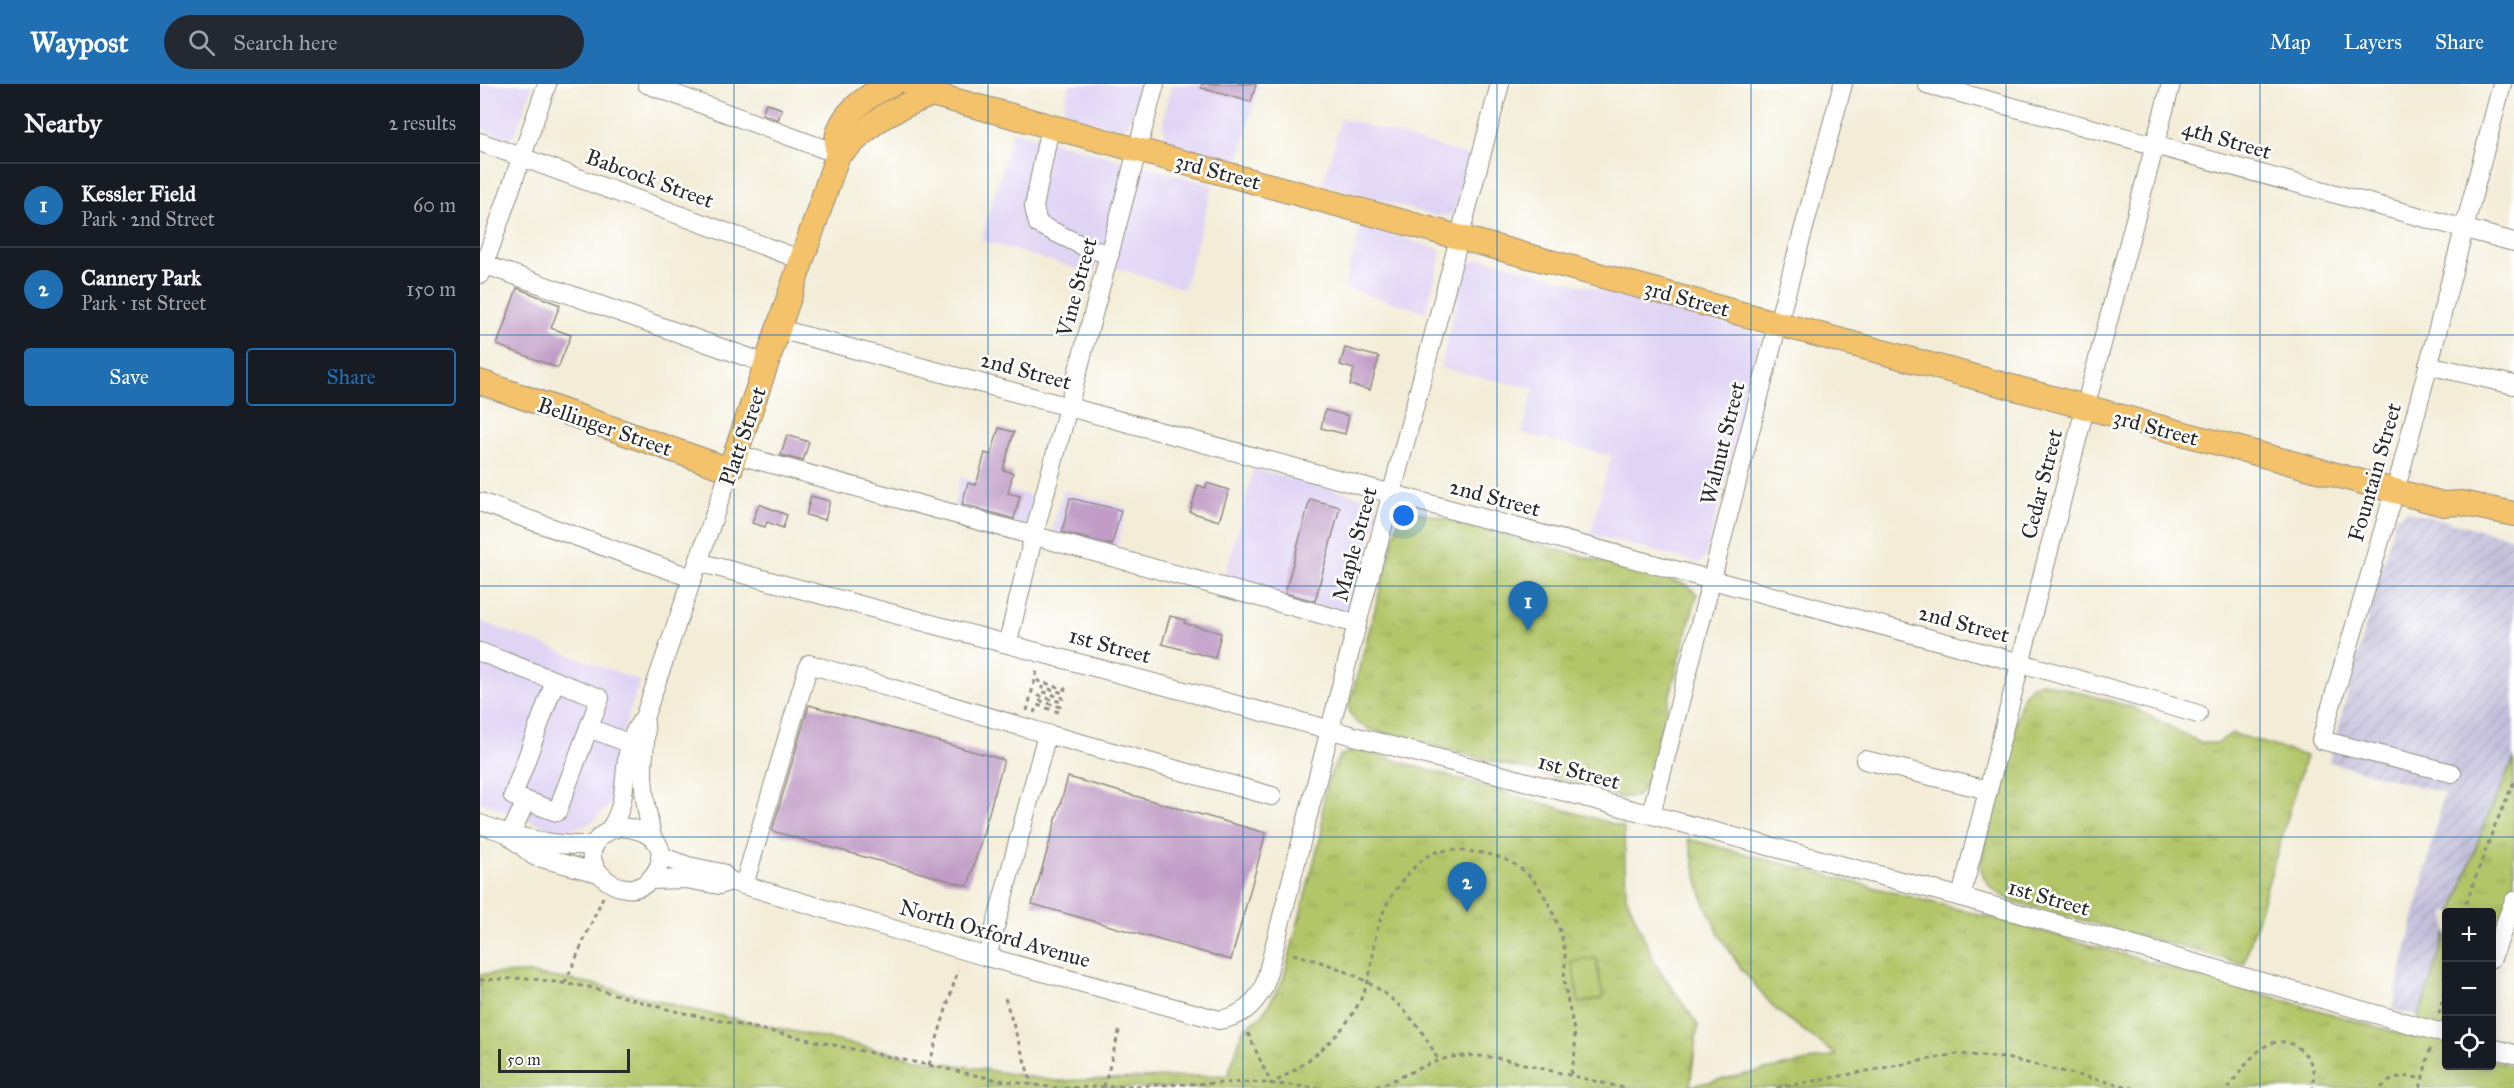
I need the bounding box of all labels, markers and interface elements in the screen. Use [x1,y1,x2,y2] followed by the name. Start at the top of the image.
[164,15,584,69] search box
[30,25,128,60] text: Waypost
[185,26,218,59] icon: search
[233,29,337,56] text: Search here
[2270,29,2311,55] text: Map
[2344,29,2402,55] text: Layers
[2435,29,2484,55] text: Share
[24,107,102,139] text: Nearby
[388,111,456,135] text: 2 results
[2179,114,2275,165] street label: 4th Street
[582,143,718,214] street label: Babcock Street
[1172,147,1264,196] street label: 3rd Street
[81,180,196,207] text: Kessler Field
[40,193,47,217] text: 1
[413,193,456,217] text: 60 m
[81,207,215,231] text: Park · 2nd Street
[1050,234,1103,341] street label: Vine Street
[81,264,201,291] text: Cannery Park
[1641,274,1733,323] street label: 3rd Street
[39,277,48,301] text: 2
[406,277,456,301] text: 150 m
[81,291,206,315] text: Park · 1st Street
[977,345,1075,396] street label: 2nd Street
[24,348,234,406] button: Save
[246,348,456,406] button: Share
[1694,379,1751,507] street label: Walnut Street
[713,383,772,489] street label: Platt Street
[534,391,676,462] street label: Bellinger Street
[2342,399,2407,545] street label: Fountain Street
[2110,403,2202,452] street label: 3rd Street
[2015,426,2068,542] street label: Cedar Street
[1446,472,1544,523] street label: 2nd Street
[1326,484,1383,604] street label: Maple Street
[1389,501,1418,530] your location
[1508,582,1548,631] pin: 1
[1915,598,2013,649] street label: 2nd Street
[1066,622,1154,669] street label: 1st Street
[1535,748,1623,795] street label: 1st Street
[1448,862,1486,912] pin: 2
[2005,873,2093,922] street label: 1st Street
[896,893,1093,974] street label: North Oxford Avenue
[2442,908,2496,1070] map controls
[2442,908,2496,962] button: +
[2442,962,2496,1016] button: −
[2442,1016,2496,1070] button: locate
[498,1046,630,1074] scale bar
[507,1050,541,1069] text: 50 m

